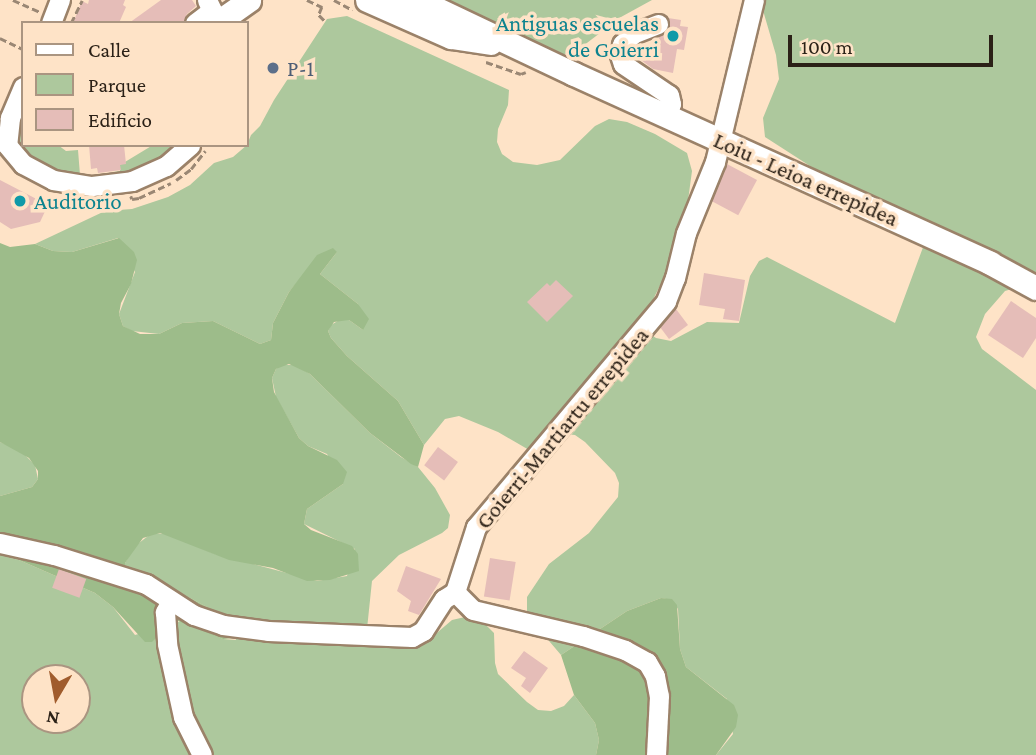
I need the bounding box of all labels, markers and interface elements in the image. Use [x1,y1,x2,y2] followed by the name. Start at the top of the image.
[496,9,659,63] place label: Antiguas escuelas de Goierri
[21,21,248,147] legend
[791,21,996,65] scale bar
[665,28,681,44] marker: Antiguas escuelas de Goierri
[801,35,853,59] text: 100 m
[88,38,130,62] text: Calle
[287,54,314,82] place label: P-1
[265,60,281,76] marker: P-1
[88,73,146,97] text: Parque
[88,108,152,132] text: Edificio
[709,126,903,232] street label: Loiu - Leioa errepidea
[34,187,122,215] place label: Auditorio
[12,193,28,209] marker: Auditorio
[470,322,654,534] street label: Goierri-Martiartu errepidea
[21,664,91,734] north arrow
[44,707,61,730] text: N

